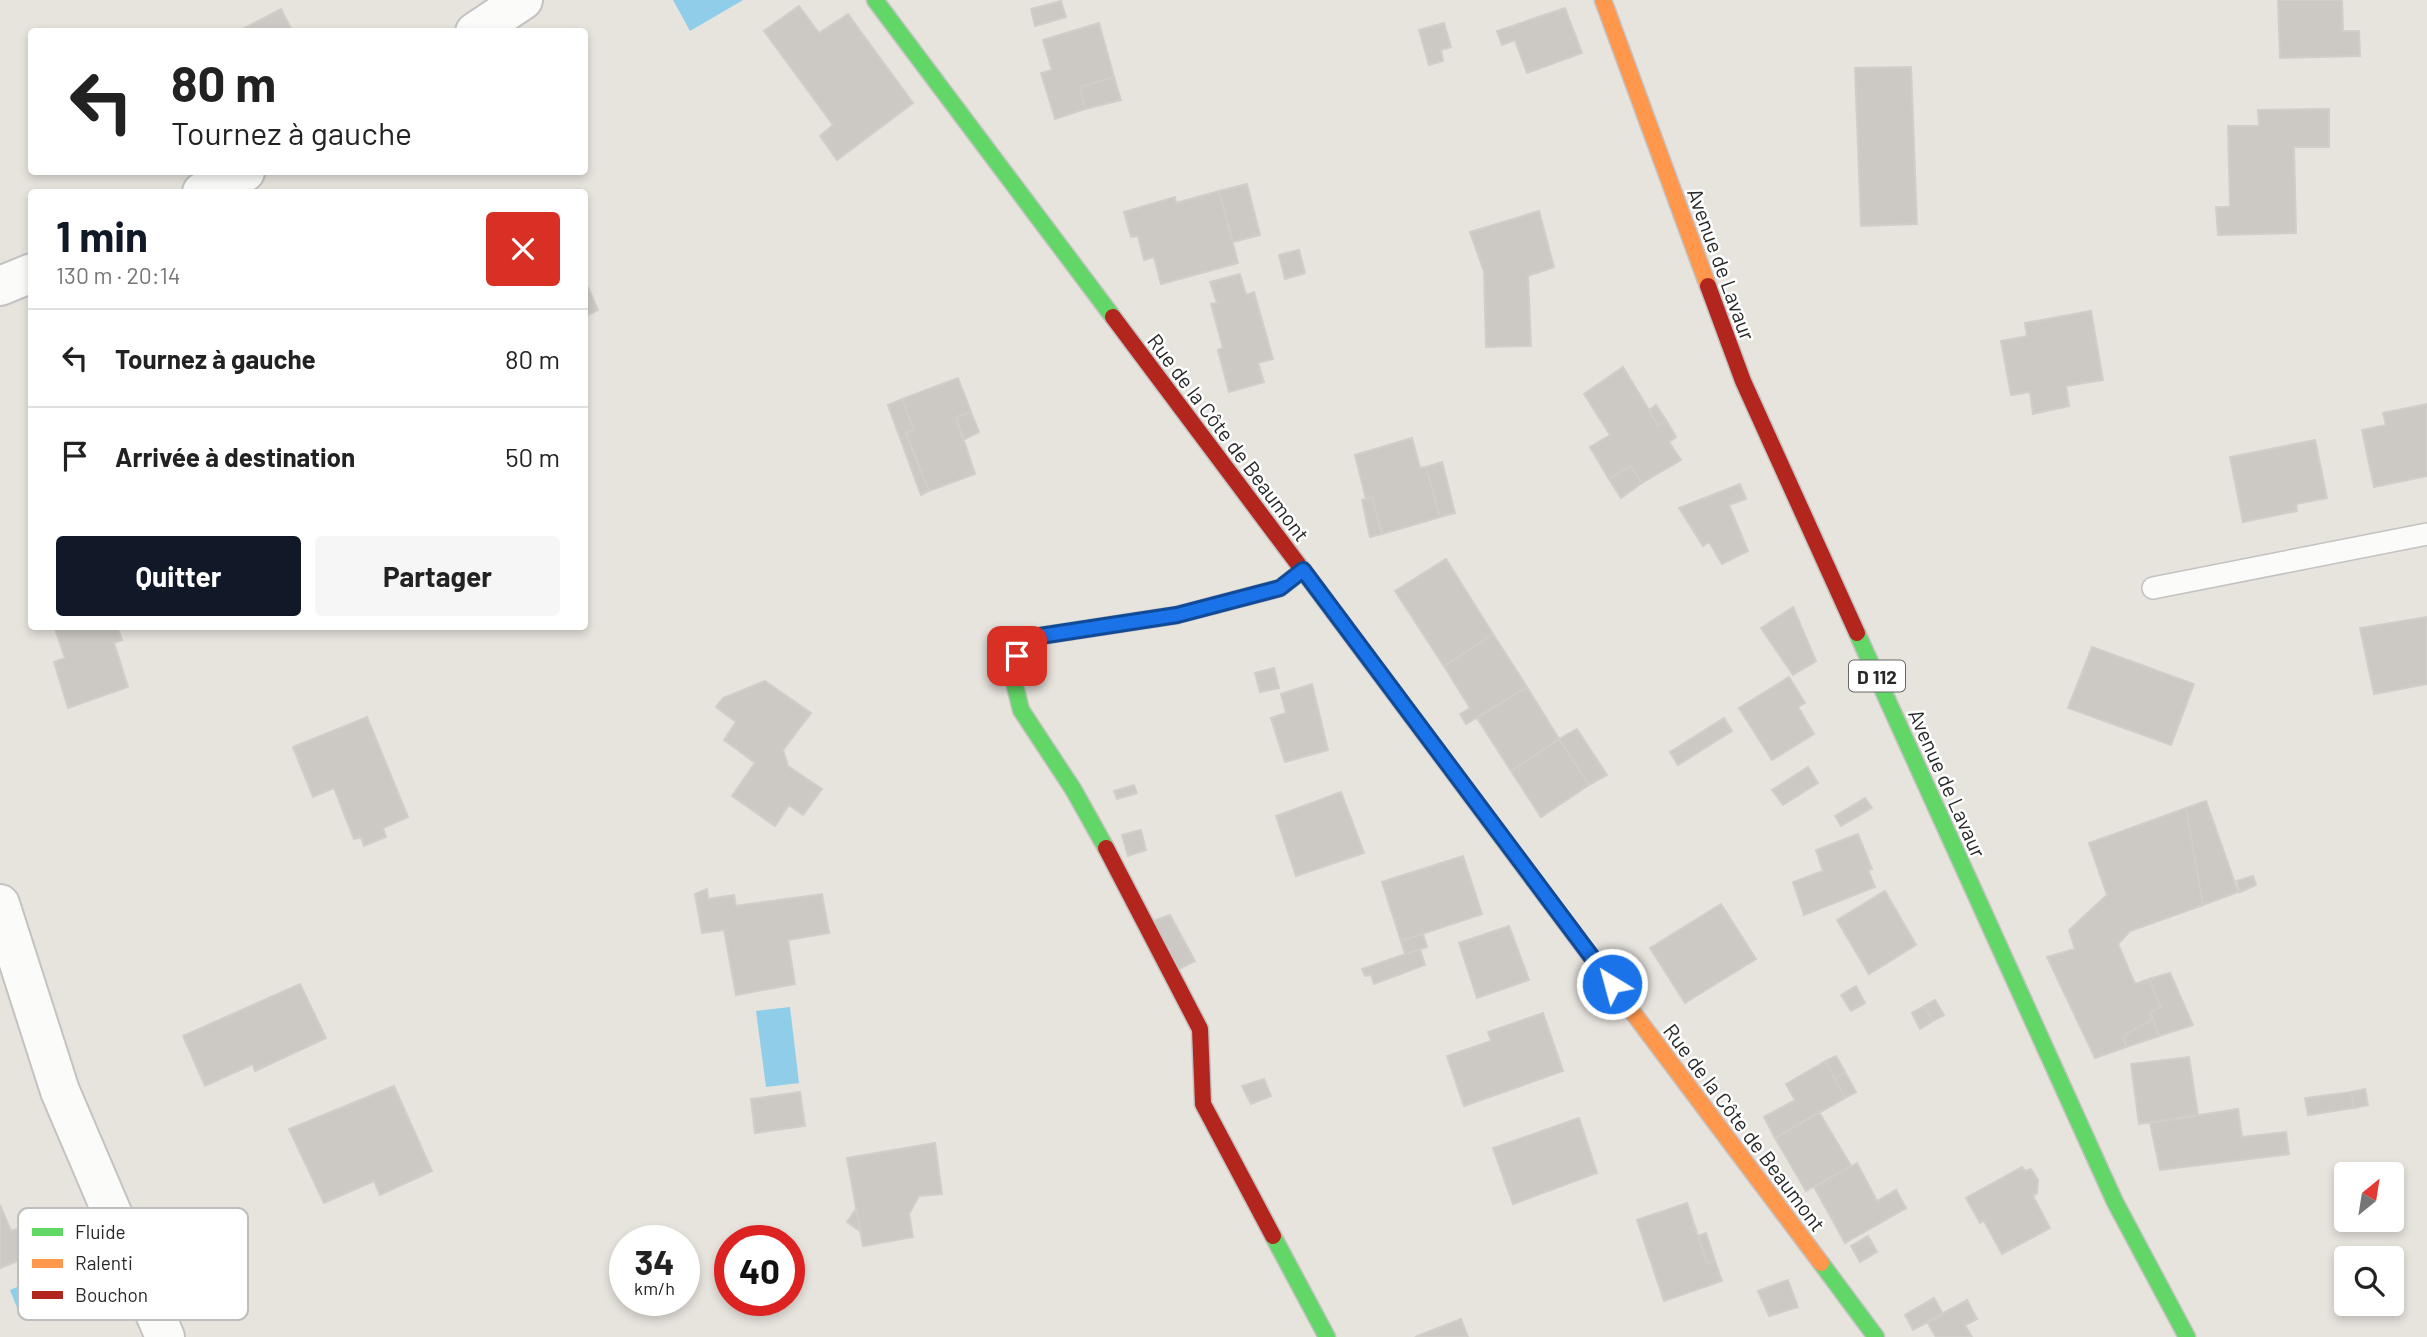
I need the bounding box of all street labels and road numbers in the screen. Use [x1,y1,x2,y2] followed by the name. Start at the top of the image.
[1683,185,1761,344] street label: Avenue de Lavaur
[1143,328,1315,546] street label: Rue de la Côte de Beaumont
[1849,660,1905,692] road number: D 112
[1904,705,1992,861] street label: Avenue de Lavaur
[1659,1018,1831,1236] street label: Rue de la Côte de Beaumont

